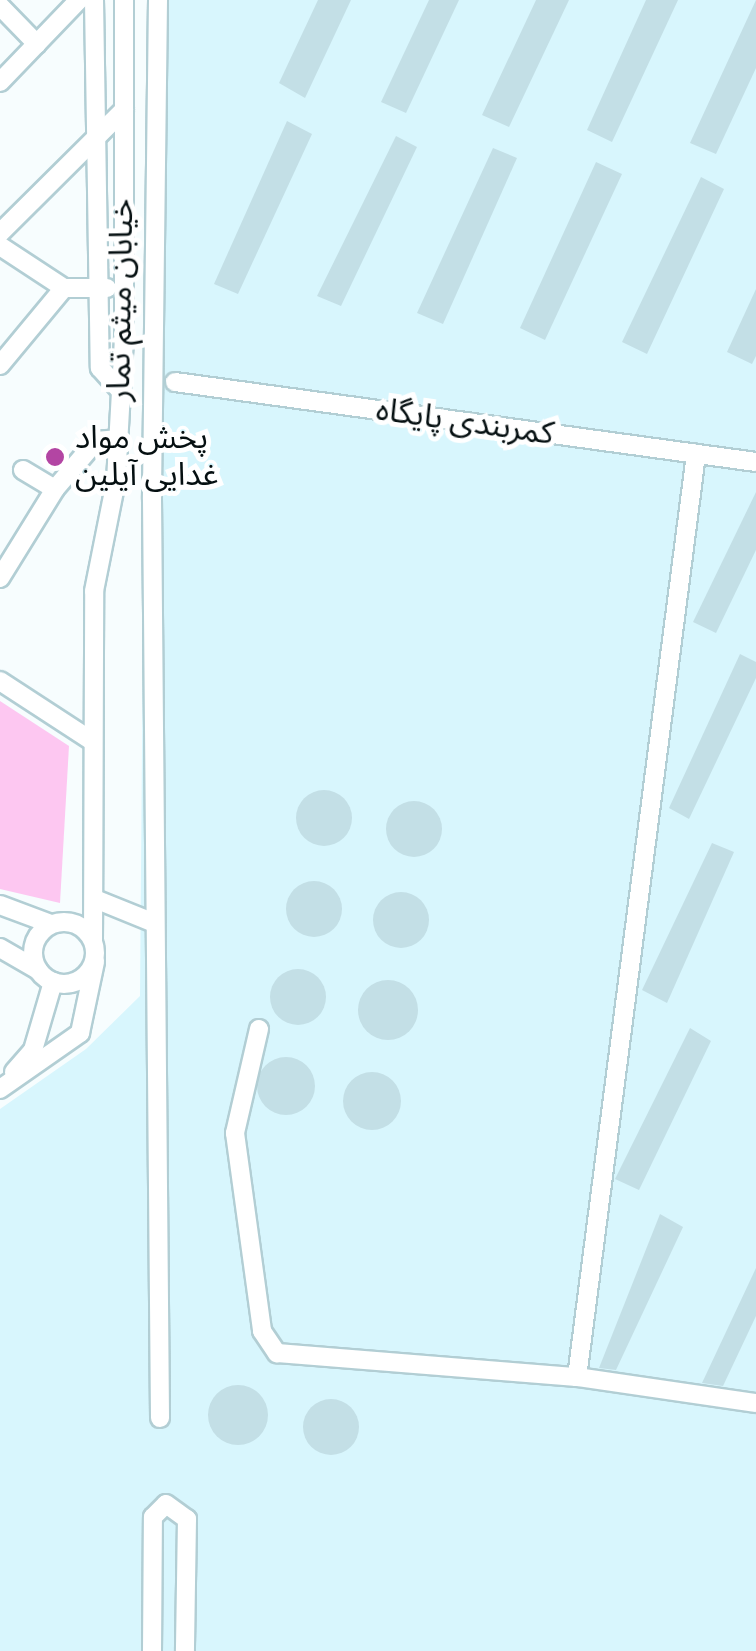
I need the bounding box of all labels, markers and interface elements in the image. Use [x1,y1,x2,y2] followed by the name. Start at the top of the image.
[100,198,142,402] street label: خیابان میثم تمار
[374,391,556,453] street label: کمربندی پایگاه
[75,420,218,495] place label: پخش مواد غدایی آیلین
[44,446,66,468] marker: پخش مواد غدایی آیلین

